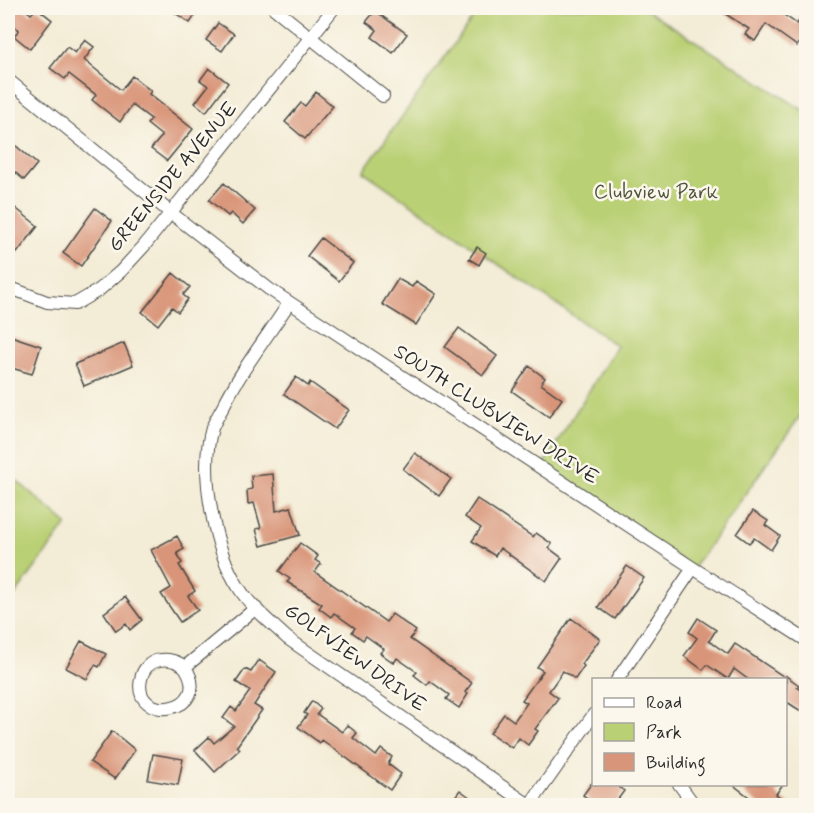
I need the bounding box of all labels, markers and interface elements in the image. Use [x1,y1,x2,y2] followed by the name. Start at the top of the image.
[102,96,244,258] street label: GREENSIDE AVENUE
[594,179,718,206] park label: Clubview Park
[388,338,604,492] street label: SOUTH CLUBVIEW DRIVE
[279,597,431,719] street label: GOLFVIEW DRIVE
[592,678,787,786] legend
[646,691,682,715] text: Road
[646,721,682,745] text: Park
[646,751,706,777] text: Building

